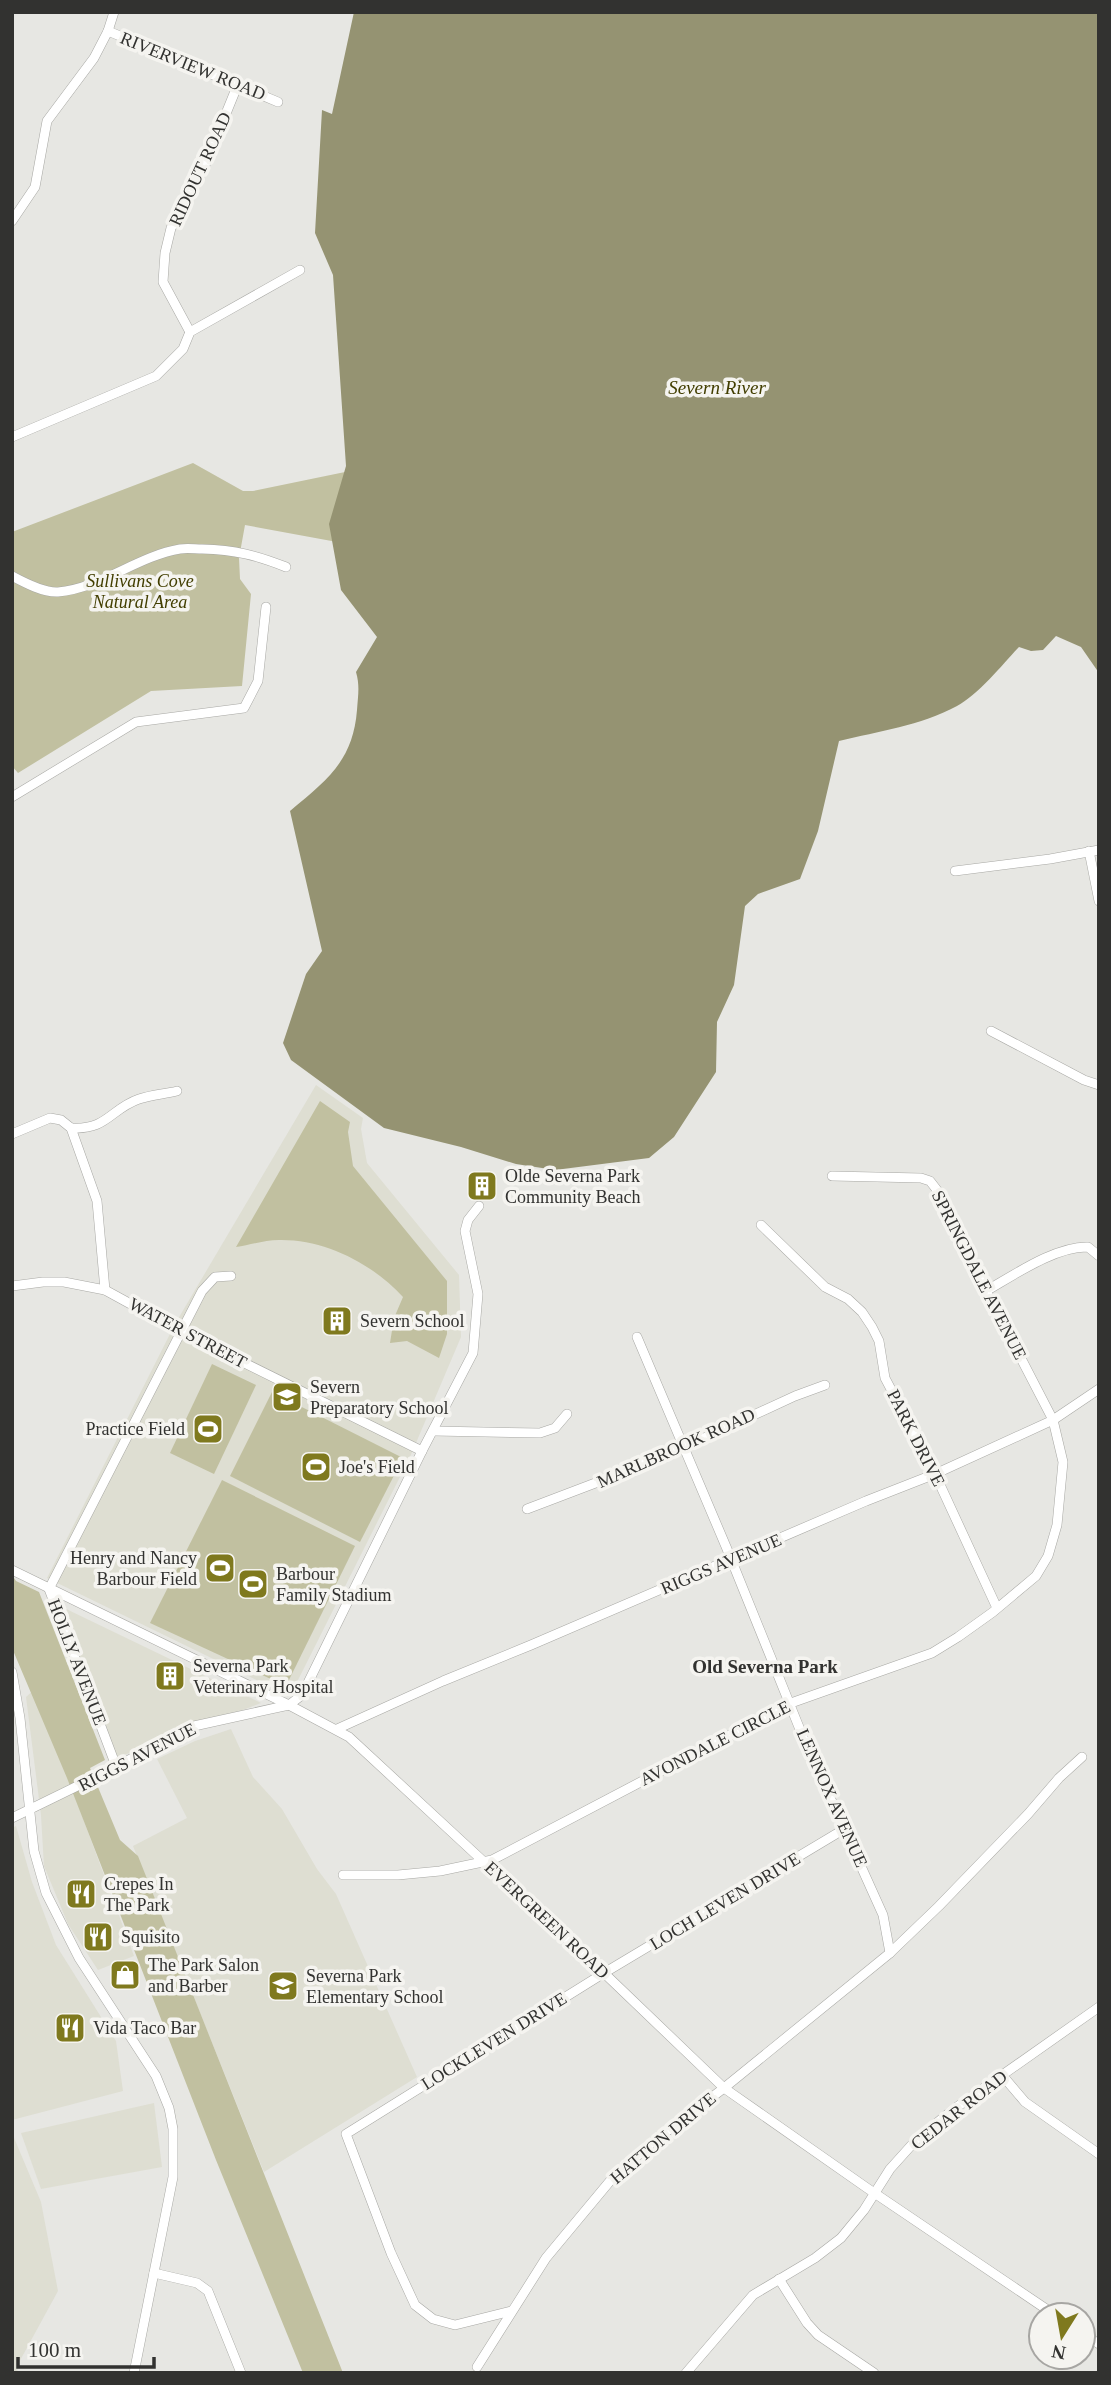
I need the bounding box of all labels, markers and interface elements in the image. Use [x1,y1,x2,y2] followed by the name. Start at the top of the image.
[118,28,268,104] street label: RIVERVIEW ROAD
[165,109,235,229] street label: RIDOUT ROAD
[668,377,766,398] water label: Severn River
[86,571,194,612] park label: Sullivans Cove Natural Area
[505,1166,640,1207] place label: Olde Severna Park Community Beach
[465,1169,499,1203] building icon: Olde Severna Park Community Beach
[928,1187,1030,1363] street label: SPRINGDALE AVENUE
[126,1294,250,1372] street label: WATER STREET
[320,1304,354,1338] building icon: Severn School
[360,1311,464,1331] place label: Severn School
[310,1377,448,1418] place label: Severn Preparatory School
[270,1380,304,1414] school or university icon: Severn Preparatory School
[883,1386,949,1490] street label: PARK DRIVE
[594,1404,758,1492] street label: MARLBROOK ROAD
[191,1412,225,1446] sports icon: Practice Field
[86,1419,185,1439] place label: Practice Field
[299,1450,333,1484] sports icon: Joe's Field
[339,1457,415,1477] place label: Joe's Field
[658,1530,784,1598] street label: RIGGS AVENUE
[70,1548,197,1589] place label: Henry and Nancy Barbour Field
[203,1551,237,1585] sports icon: Henry and Nancy Barbour Field
[276,1564,392,1605] place label: Barbour Family Stadium
[236,1567,270,1601] sports icon: Barbour Family Stadium
[44,1596,110,1728] street label: HOLLY AVENUE
[193,1656,333,1697] place label: Severna Park Veterinary Hospital
[692,1656,838,1677] district label: Old Severna Park
[153,1659,187,1693] building icon: Severna Park Veterinary Hospital
[636,1696,794,1790] street label: AVONDALE CIRCLE
[75,1719,199,1795] street label: RIGGS AVENUE
[793,1726,871,1870] street label: LENNOX AVENUE
[646,1848,804,1954] street label: LOCH LEVEN DRIVE
[481,1857,613,1983] street label: EVERGREEN ROAD
[104,1874,173,1915] place label: Crepes In The Park
[64,1877,98,1911] restaurant icon: Crepes In The Park
[81,1920,115,1954] restaurant icon: Squisito
[121,1927,180,1947] place label: Squisito
[148,1955,259,1996] place label: The Park Salon and Barber
[108,1958,142,1992] shop icon: The Park Salon and Barber
[306,1966,443,2007] place label: Severna Park Elementary School
[266,1969,300,2003] school or university icon: Severna Park Elementary School
[418,1988,570,2094] street label: LOCKLEVEN DRIVE
[53,2011,87,2045] restaurant icon: Vida Taco Bar
[93,2018,196,2038] place label: Vida Taco Bar
[907,2066,1011,2154] street label: CEDAR ROAD
[606,2088,720,2188] street label: HATTON DRIVE
[1027,2301,1097,2371] north arrow
[18,2326,154,2370] scale bar
[28,2338,81,2362] text: 100 m
[1050,2341,1068,2364] text: N

